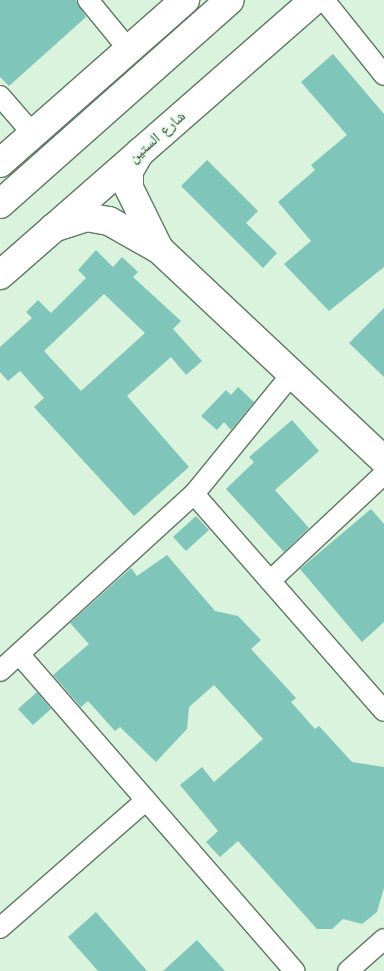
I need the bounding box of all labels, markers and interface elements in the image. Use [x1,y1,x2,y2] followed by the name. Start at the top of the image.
[125,107,189,167] street label: شارع الستين

